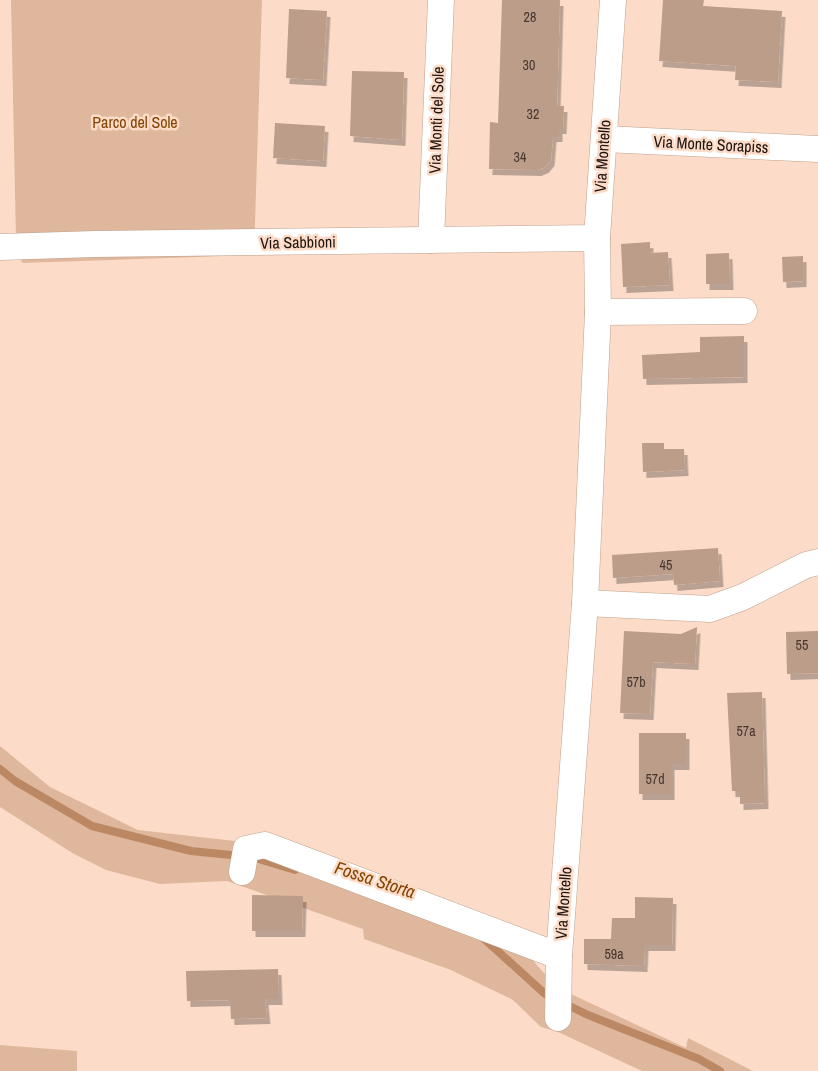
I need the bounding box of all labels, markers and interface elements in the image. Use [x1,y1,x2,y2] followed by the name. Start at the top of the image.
[524,8,536,26] house number: 28
[523,56,535,74] house number: 30
[423,66,449,174] street label: Via Monti del Sole
[527,105,539,123] house number: 32
[92,111,178,133] park label: Parco del Sole
[588,119,616,193] street label: Via Montello
[653,130,769,158] street label: Via Monte Sorapiss
[514,148,527,166] house number: 34
[260,230,336,254] street label: Via Sabbioni
[660,556,672,574] house number: 45
[796,636,808,654] house number: 55
[626,673,646,691] house number: 57b
[736,722,756,740] house number: 57a
[645,770,665,788] house number: 57d
[332,855,419,904] water label: Fossa Storta
[549,866,577,940] street label: Via Montello
[604,945,624,963] house number: 59a

